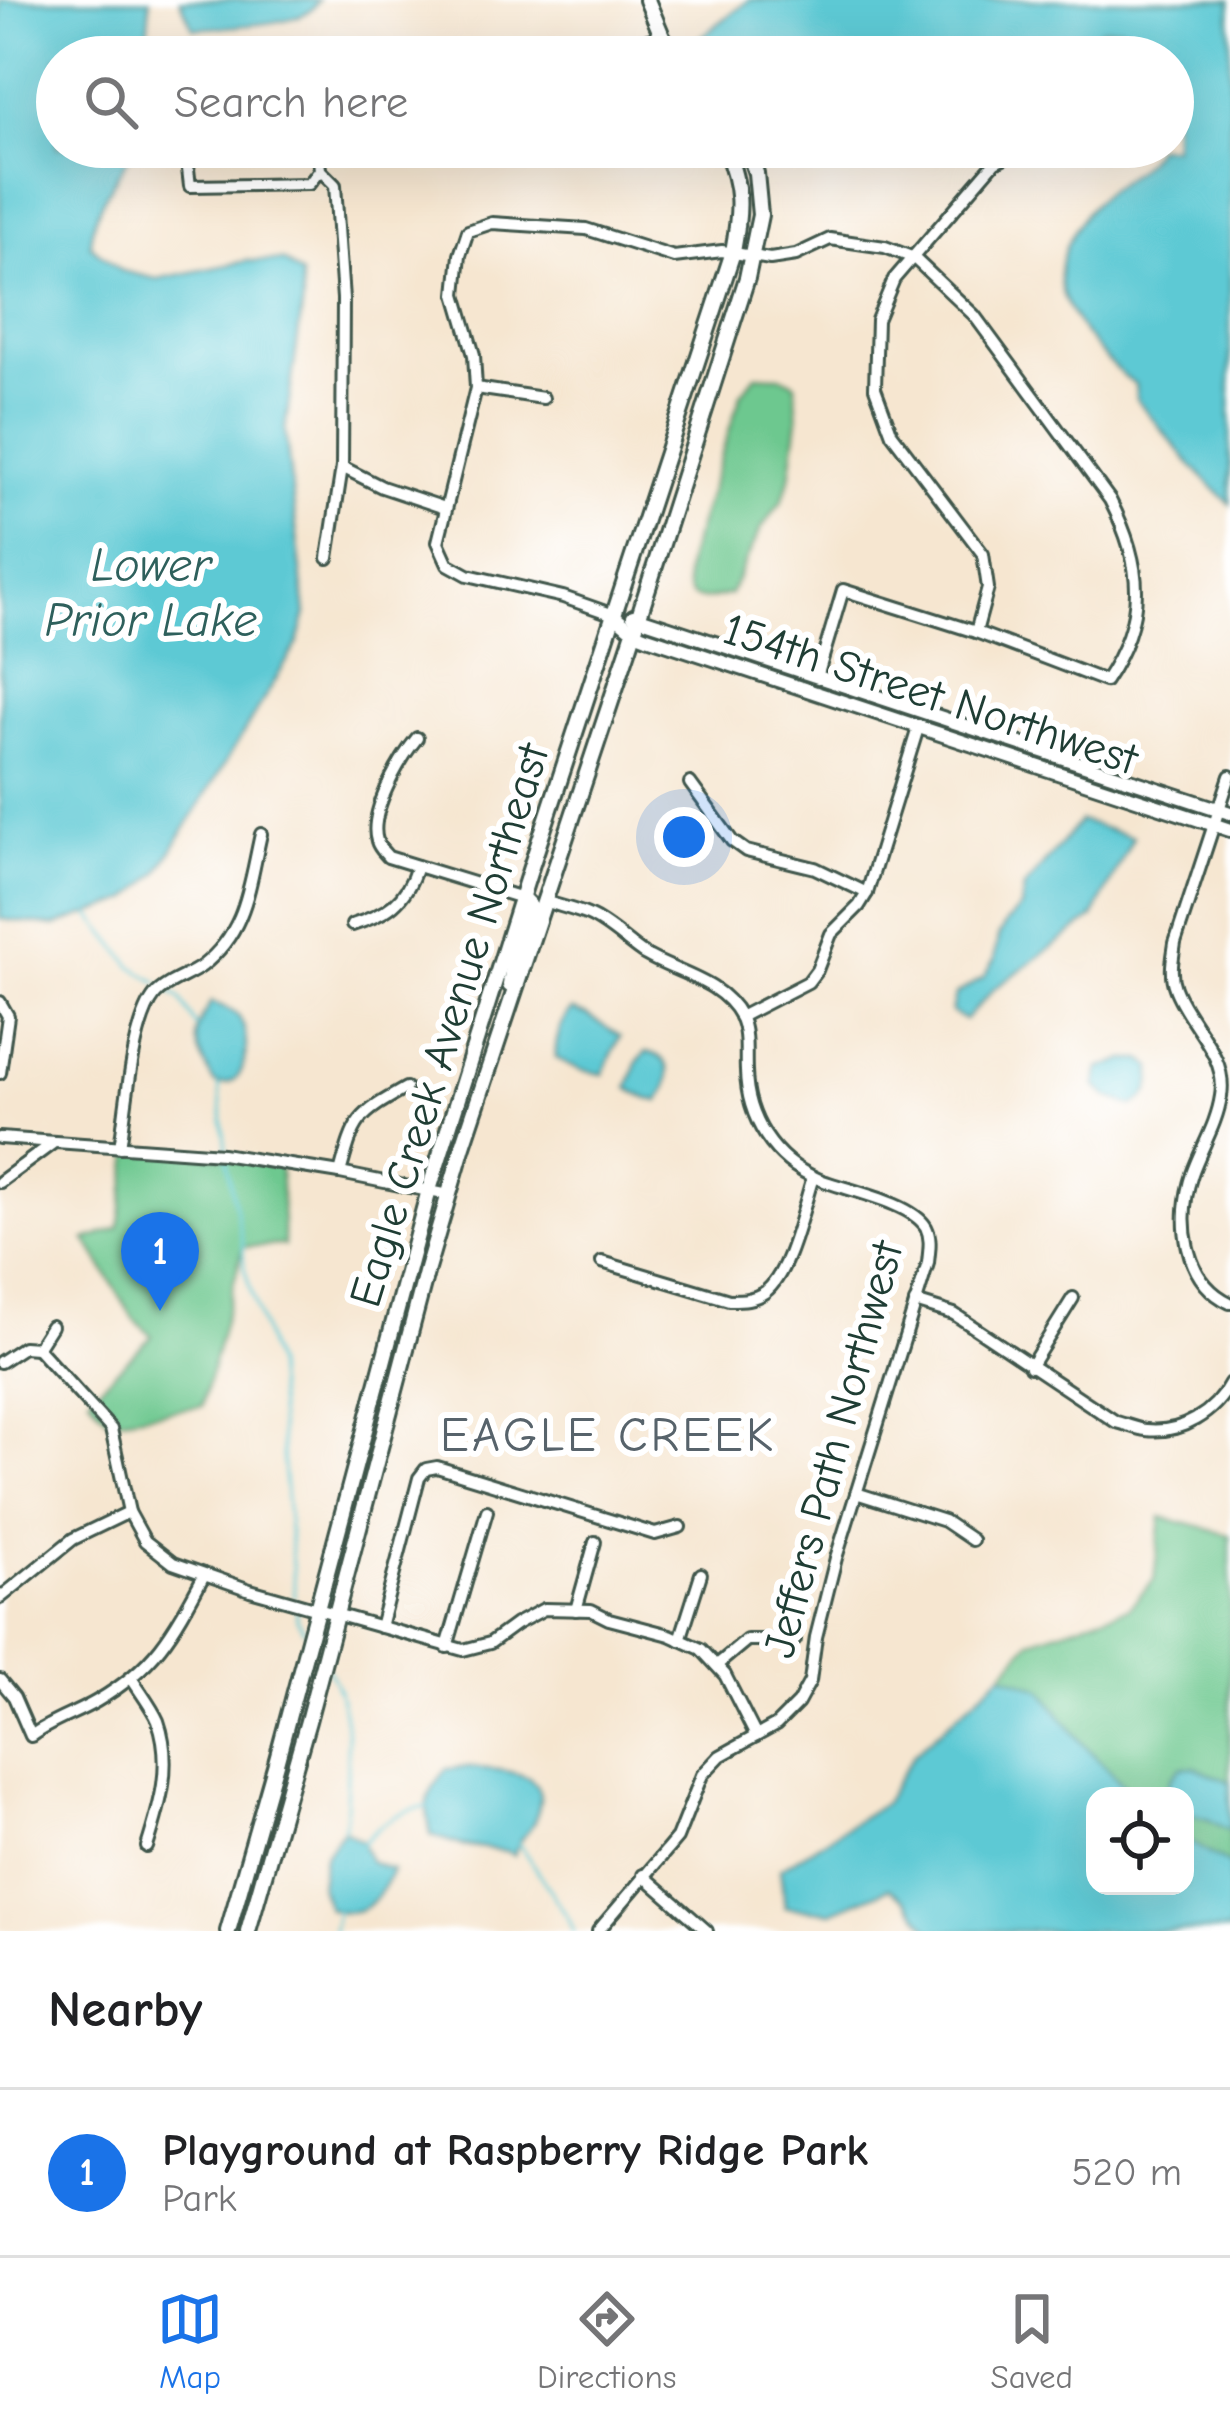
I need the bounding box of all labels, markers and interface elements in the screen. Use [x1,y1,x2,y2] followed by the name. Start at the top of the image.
[36,36,1194,168] search box
[78,69,144,135] icon: search
[174,76,408,128] text: Search here
[45,538,257,648] water label: Lower Prior Lake
[717,602,1145,786] street label: 154th Street Northwest
[338,736,560,1313] street label: Eagle Creek Avenue Northeast
[654,807,714,867] your location
[121,1212,199,1311] pin: 1
[752,1234,914,1663] street label: Jeffers Path Northwest
[440,1408,776,1463] district label: EAGLE CREEK
[1086,1787,1194,1895] map controls
[1086,1787,1194,1895] button: locate
[48,1980,202,2039] text: Nearby
[162,2124,868,2176] text: Playground at Raspberry Ridge Park
[79,2150,95,2195] text: 1
[1071,2150,1182,2195] text: 520 m
[162,2176,237,2221] text: Park
[157,2286,223,2396] tab: Map
[537,2286,677,2396] tab: Directions
[991,2286,1073,2396] tab: Saved

